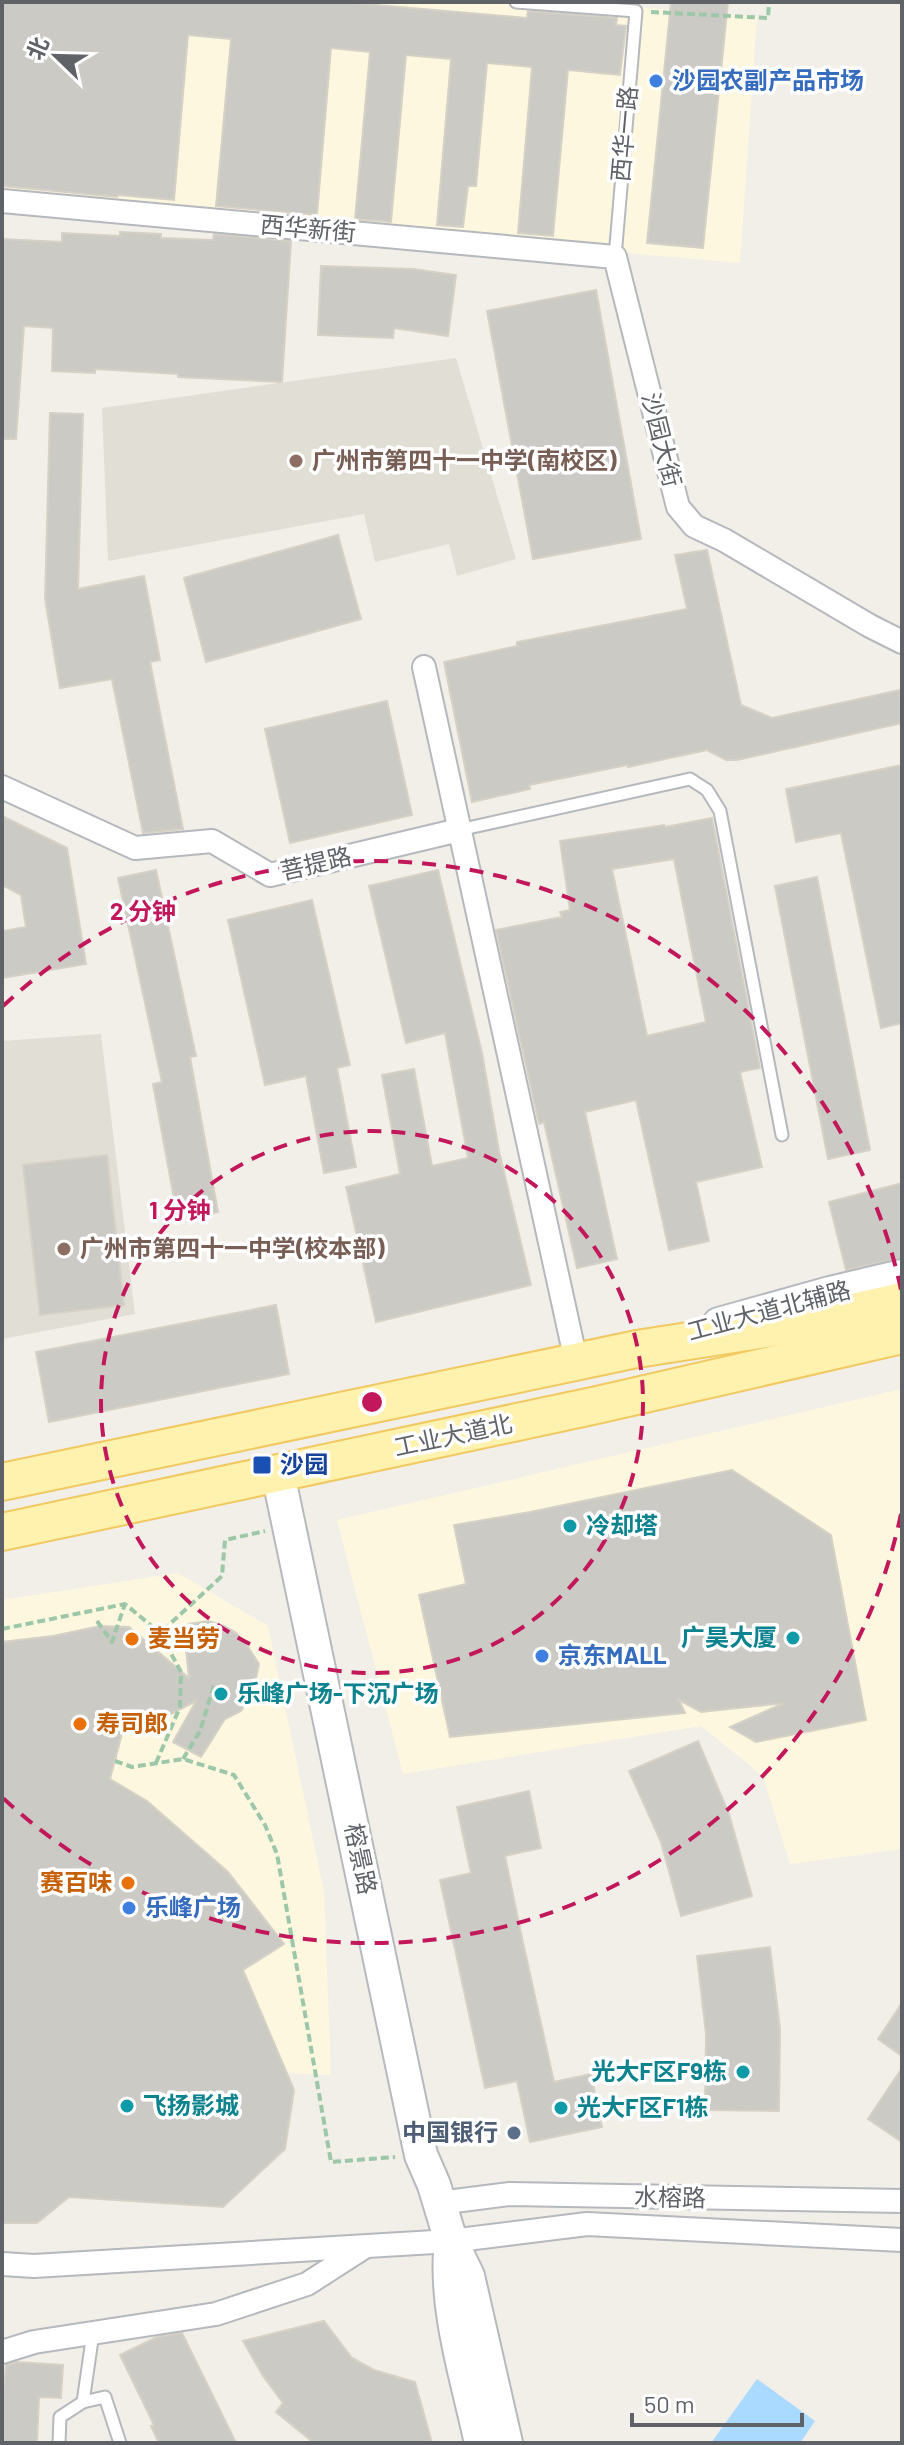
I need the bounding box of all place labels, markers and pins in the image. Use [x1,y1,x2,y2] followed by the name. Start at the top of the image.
[672,65,864,94] place label: 沙园农副产品市场
[647,72,665,90] marker: 沙园农副产品市场
[312,445,617,474] place label: 广州市第四十一中学(南校区)
[287,452,305,470] marker: 广州市第四十一中学(南校区)
[80,1233,385,1262] place label: 广州市第四十一中学(校本部)
[55,1240,73,1258] marker: 广州市第四十一中学(校本部)
[358,1388,386,1416] centre of rings
[280,1449,328,1478] place label: 沙园
[251,1454,273,1476] marker: 沙园
[586,1510,658,1539] place label: 冷却塔
[561,1517,579,1535] marker: 冷却塔
[681,1622,777,1651] place label: 广昊大厦
[148,1623,220,1652] place label: 麦当劳
[784,1629,802,1647] marker: 广昊大厦
[123,1630,141,1648] marker: 麦当劳
[558,1640,667,1669] place label: 京东MALL
[533,1647,551,1665] marker: 京东MALL
[237,1678,439,1707] place label: 乐峰广场-下沉广场
[212,1685,230,1703] marker: 乐峰广场-下沉广场
[96,1708,168,1737] place label: 寿司郎
[71,1715,89,1733] marker: 寿司郎
[40,1867,112,1896] place label: 赛百味
[119,1874,137,1892] marker: 赛百味
[145,1892,241,1921] place label: 乐峰广场
[120,1899,138,1917] marker: 乐峰广场
[591,2056,727,2085] place label: 光大F区F9栋
[734,2063,752,2081] marker: 光大F区F9栋
[143,2090,239,2119] place label: 飞扬影城
[577,2092,708,2121] place label: 光大F区F1栋
[118,2097,136,2115] marker: 飞扬影城
[552,2099,570,2117] marker: 光大F区F1栋
[402,2117,498,2146] place label: 中国银行
[505,2124,523,2142] marker: 中国银行

